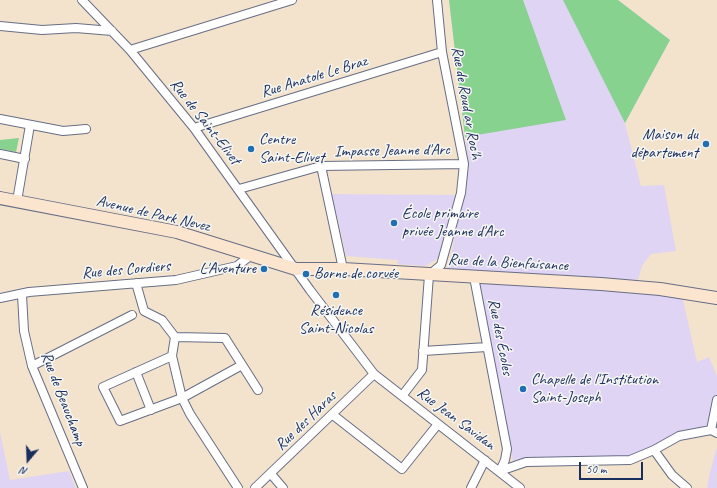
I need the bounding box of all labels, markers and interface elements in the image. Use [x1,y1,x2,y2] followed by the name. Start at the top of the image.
[447,45,485,161] street label: Rue de Roud ar Roc'h
[259,52,369,102] street label: Rue Anatole Le Braz
[166,75,244,169] street label: Rue de Saint-Elivet
[631,125,698,163] place label: Maison du département
[259,130,324,168] place label: Centre Saint-Elivet
[701,139,711,149] marker: Maison du département
[334,140,450,162] street label: Impasse Jeanne d'Arc
[246,144,256,154] marker: Centre Saint-Elivet
[94,192,212,236] street label: Avenue de Park Nevez
[402,204,504,242] place label: École primaire privée Jeanne d'Arc
[389,218,399,228] marker: École primaire privée Jeanne d'Arc
[448,250,568,276] street label: Rue de la Bienfaisance
[81,257,171,283] street label: Rue des Cordiers
[199,259,256,279] place label: L'Aventure
[259,264,269,274] marker: L'Aventure
[314,264,398,284] place label: Borne de corvée
[301,269,311,279] marker: Borne de corvée
[331,290,341,300] marker: Résidence Saint-Nicolas
[483,297,517,377] street label: Rue des Écoles
[299,301,373,339] place label: Résidence Saint-Nicolas
[36,349,90,449] street label: Rue de Beauchamp
[531,370,658,408] place label: Chapelle de l'Institution Saint-Joseph
[413,383,499,455] street label: Rue Jean Savidan
[518,384,528,394] marker: Chapelle de l'Institution Saint-Joseph
[271,387,341,455] street label: Rue des Haras
[8,440,48,480] north arrow
[581,454,645,480] scale bar
[586,461,606,477] text: 50 m
[19,464,30,479] text: N

